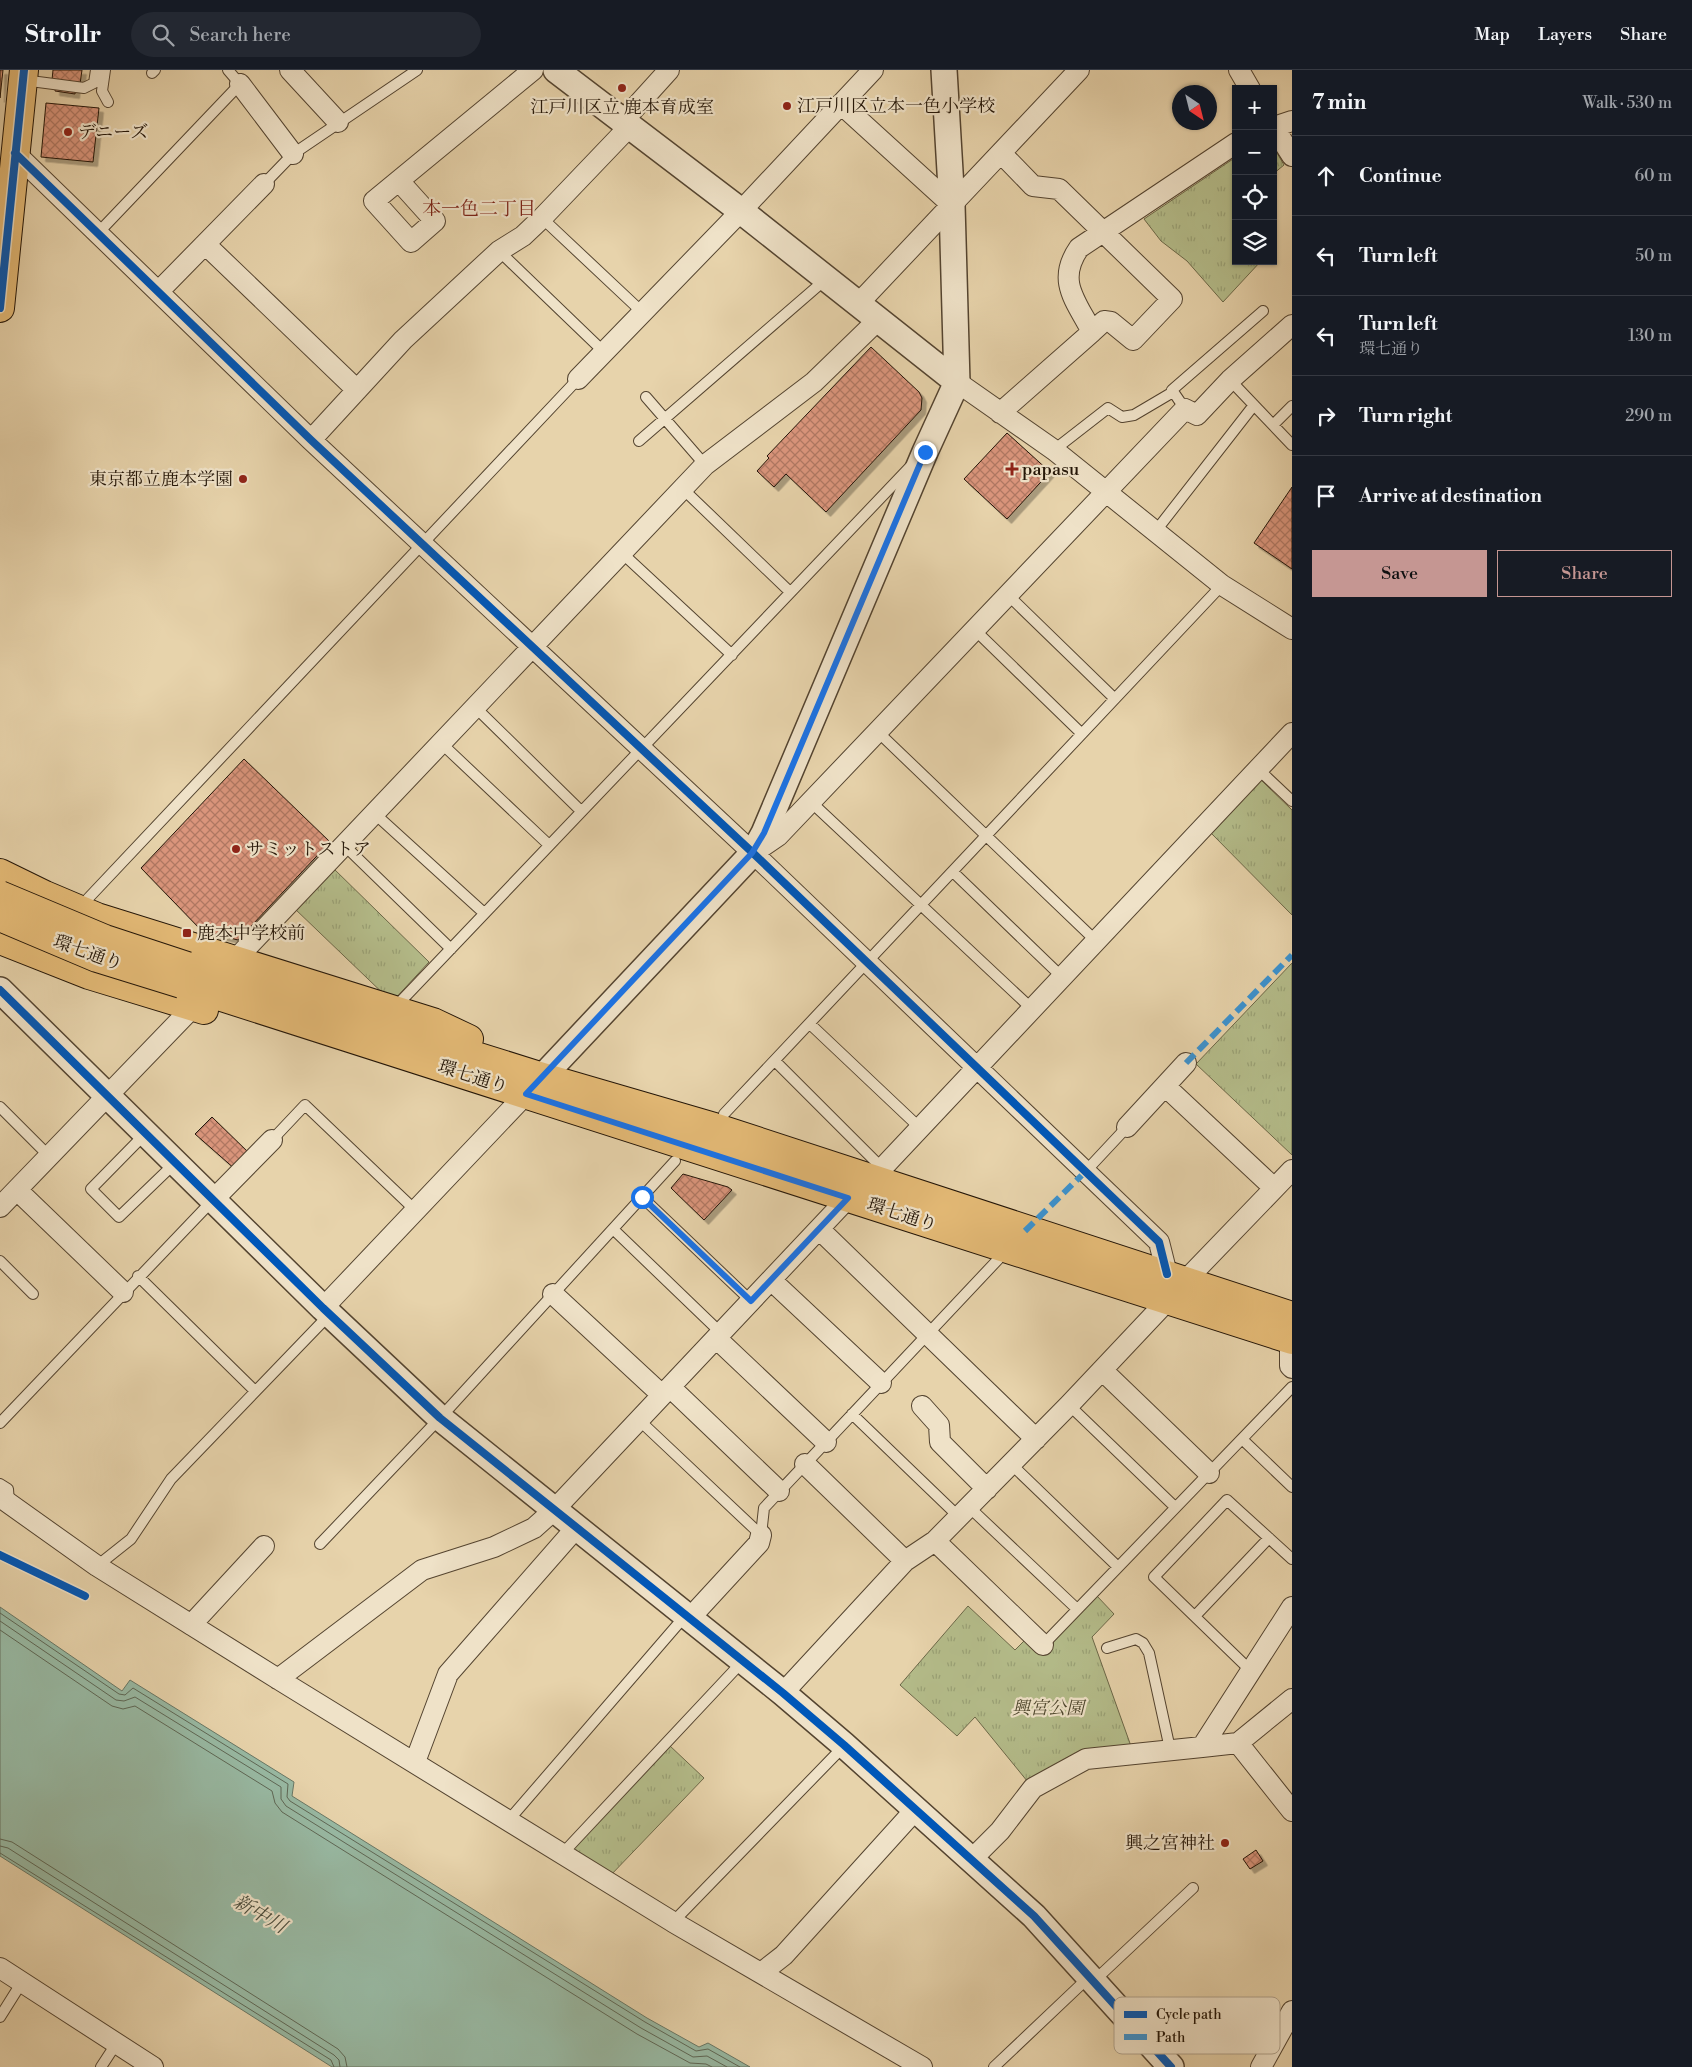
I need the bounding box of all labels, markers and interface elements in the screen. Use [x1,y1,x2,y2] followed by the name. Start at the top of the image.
[131,12,481,57] search box
[25,20,101,50] text: Strollr
[149,21,177,49] icon: search
[189,23,291,47] text: Search here
[1475,23,1510,46] text: Map
[1538,23,1592,46] text: Layers
[1620,23,1667,46] text: Share
[616,82,628,94] marker: 江戸川区立 鹿本育成室
[1172,85,1217,130] north arrow
[1232,85,1277,265] map controls
[1232,85,1277,130] button: +
[1312,90,1366,116] text: 7 min
[1583,93,1672,113] text: Walk · 530 m
[797,95,995,118] place label: 江戸川区立本一色小学校
[530,96,714,119] place label: 江戸川区立 鹿本育成室
[781,100,793,112] marker: 江戸川区立本一色小学校
[78,121,148,144] place label: デニーズ
[62,126,74,138] marker: デニーズ
[1232,130,1277,175] button: −
[1312,162,1340,190] icon: ahead
[1359,164,1442,188] text: Continue
[1634,166,1672,186] text: 60 m
[1232,175,1277,220] button: locate
[422,197,536,221] district label: 本一色二丁目
[1232,220,1277,265] button: layers
[1312,242,1340,270] icon: left
[1359,244,1438,268] text: Turn left
[1635,246,1672,266] text: 50 m
[1359,312,1438,336] text: Turn left
[1312,322,1340,350] icon: left
[1628,326,1672,346] text: 130 m
[1359,339,1423,359] text: 環七通り
[1312,402,1340,430] icon: right
[1359,404,1452,428] text: Turn right
[1625,406,1672,426] text: 290 m
[914,441,937,464] route end
[1022,458,1080,481] place label: papasu
[1006,463,1018,475] marker: papasu
[89,468,233,491] place label: 東京都立鹿本学園
[237,473,249,485] marker: 東京都立鹿本学園
[1312,482,1340,510] icon: arrive
[1359,484,1542,508] text: Arrive at destination
[1312,550,1487,597] button: Save
[1497,550,1672,597] button: Share
[246,838,371,861] place label: サミットストア
[230,843,242,855] marker: サミットストア
[197,922,305,945] place label: 鹿本中学校前
[181,927,193,939] marker: 鹿本中学校前
[50,930,126,976] street label: 環七通り
[435,1055,511,1099] street label: 環七通り
[631,1186,654,1209] route start
[864,1193,940,1237] street label: 環七通り
[1012,1697,1087,1720] park label: 興宮公園
[1125,1832,1215,1855] place label: 興之宮神社
[1219,1837,1231,1849] marker: 興之宮神社
[229,1889,292,1940] water label: 新中川
[1114,1997,1280,2054] legend
[1156,2006,1222,2024] text: Cycle path
[1156,2029,1186,2047] text: Path

